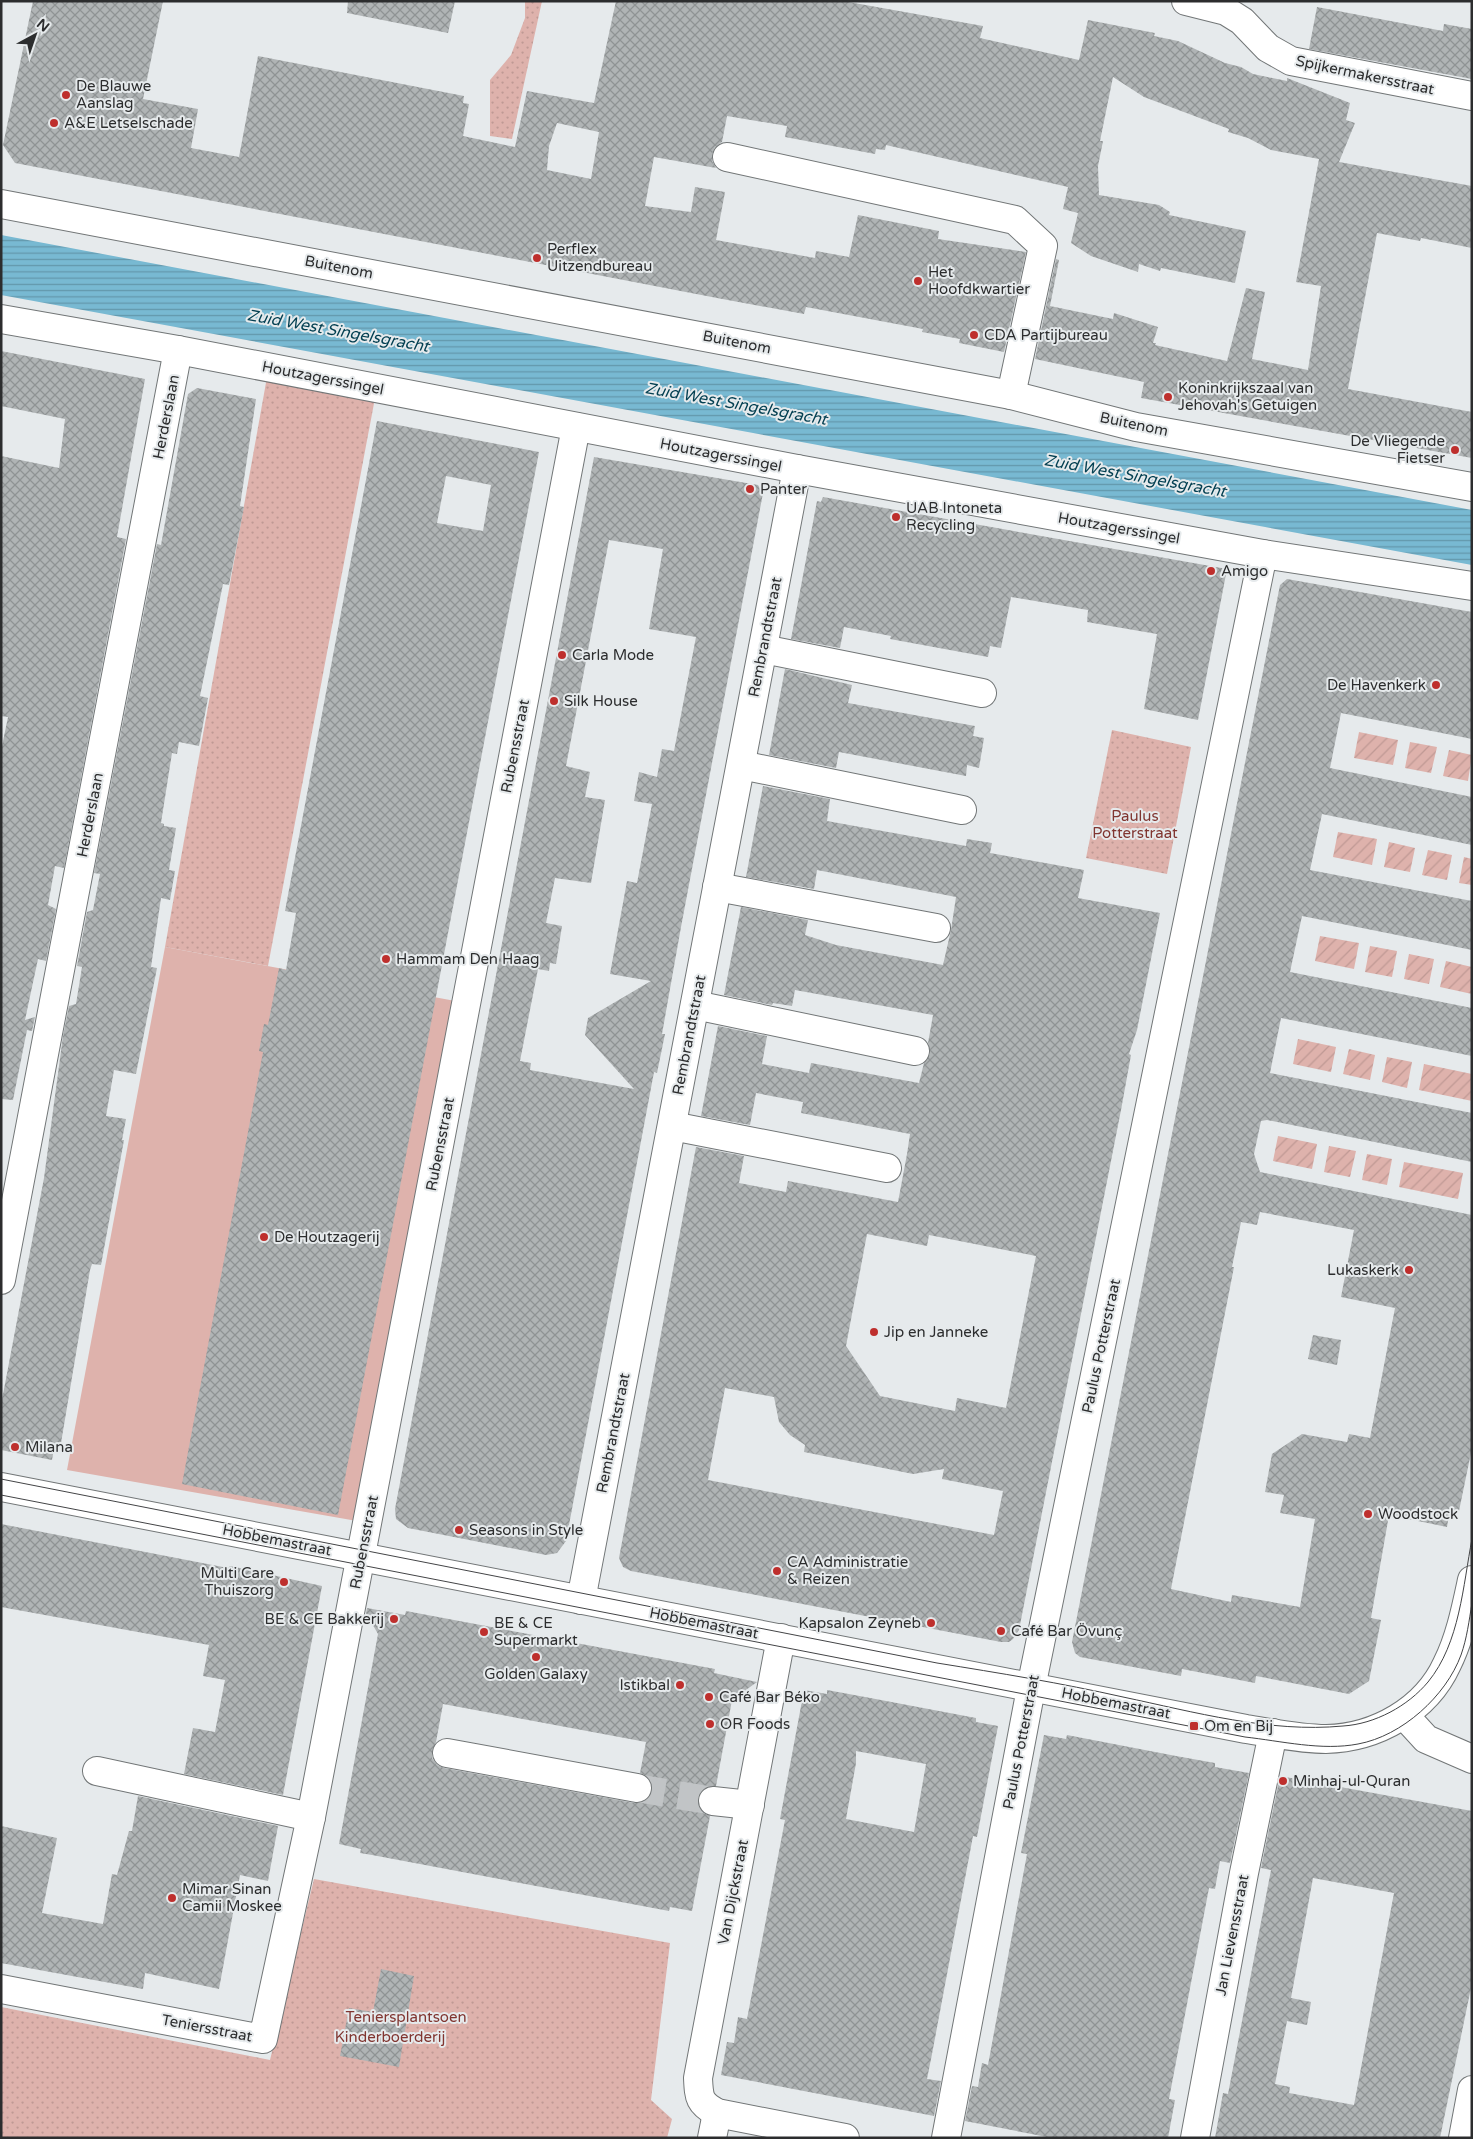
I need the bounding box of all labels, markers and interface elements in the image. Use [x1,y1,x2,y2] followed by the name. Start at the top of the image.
[10,10,60,60] north arrow
[33,15,53,36] text: N
[1294,52,1436,99] street label: Spijkermakersstraat
[76,77,151,112] place label: De Blauwe Aanslag
[60,89,72,101] marker: De Blauwe Aanslag
[64,114,193,132] place label: A&E Letselschade
[48,117,60,129] marker: A&E Letselschade
[547,240,652,275] place label: Perflex Uitzendbureau
[303,252,375,282] street label: Buitenom
[531,252,543,264] marker: Perflex Uitzendbureau
[928,263,1030,298] place label: Het Hoofdkwartier
[912,275,924,287] marker: Het Hoofdkwartier
[246,305,432,357] water label: Zuid West Singelsgracht
[984,326,1108,344] place label: CDA Partijbureau
[701,327,773,357] street label: Buitenom
[968,329,980,341] marker: CDA Partijbureau
[261,357,385,399] street label: Houtzagerssingel
[149,373,183,461] street label: Herderslaan
[644,378,830,430] water label: Zuid West Singelsgracht
[1178,379,1317,414] place label: Koninkrijkszaal van Jehovah's Getuigen
[1162,391,1174,403] marker: Koninkrijkszaal van Jehovah's Getuigen
[1098,408,1170,440] street label: Buitenom
[1350,432,1445,467] place label: De Vliegende Fietser
[659,434,783,476] street label: Houtzagerssingel
[1449,444,1461,456] marker: De Vliegende Fietser
[1043,450,1229,502] water label: Zuid West Singelsgracht
[760,480,807,498] place label: Panter
[744,483,756,495] marker: Panter
[906,499,1002,534] place label: UAB Intoneta Recycling
[1057,508,1181,548] street label: Houtzagerssingel
[890,511,902,523] marker: UAB Intoneta Recycling
[1221,562,1268,580] place label: Amigo
[1205,565,1217,577] marker: Amigo
[745,575,786,699] street label: Rembrandtstraat
[572,646,654,664] place label: Carla Mode
[556,649,568,661] marker: Carla Mode
[1327,676,1426,694] place label: De Havenkerk
[1430,679,1442,691] marker: De Havenkerk
[564,692,638,710] place label: Silk House
[548,695,560,707] marker: Silk House
[497,697,533,794] street label: Rubensstraat
[73,771,107,859] street label: Herderslaan
[1092,807,1178,842] park label: Paulus Potterstraat
[396,950,540,968] place label: Hammam Den Haag
[380,953,392,965] marker: Hammam Den Haag
[669,973,710,1097] street label: Rembrandtstraat
[422,1095,458,1192] street label: Rubensstraat
[274,1228,380,1246] place label: De Houtzagerij
[258,1231,270,1243] marker: De Houtzagerij
[1327,1261,1399,1279] place label: Lukaskerk
[1403,1264,1415,1276] marker: Lukaskerk
[1078,1277,1124,1415] street label: Paulus Potterstraat
[884,1323,988,1341] place label: Jip en Janneke
[868,1326,880,1338] marker: Jip en Janneke
[593,1371,634,1495] street label: Rembrandtstraat
[25,1438,73,1456] place label: Milana
[9,1441,21,1453] marker: Milana
[346,1493,382,1590] street label: Rubensstraat
[1378,1505,1458,1523] place label: Woodstock
[1362,1508,1374,1520] marker: Woodstock
[221,1521,333,1559] street label: Hobbemastraat
[469,1521,583,1539] place label: Seasons in Style
[453,1524,465,1536] marker: Seasons in Style
[787,1553,908,1588] place label: CA Administratie & Reizen
[201,1564,274,1599] place label: Multi Care Thuiszorg
[771,1565,783,1577] marker: CA Administratie & Reizen
[278,1576,290,1588] marker: Multi Care Thuiszorg
[648,1604,760,1642] street label: Hobbemastraat
[265,1610,384,1628] place label: BE & CE Bakkerij
[388,1613,400,1625] marker: BE & CE Bakkerij
[494,1614,578,1649] place label: BE & CE Supermarkt
[798,1614,921,1632] place label: Kapsalon Zeyneb
[925,1617,937,1629] marker: Kapsalon Zeyneb
[1011,1622,1122,1640] place label: Café Bar Övunç
[995,1625,1007,1637] marker: Café Bar Övunç
[478,1626,490,1638] marker: BE & CE Supermarkt
[530,1651,542,1663] marker: Golden Galaxy
[484,1665,588,1683] place label: Golden Galaxy
[999,1673,1043,1811] street label: Paulus Potterstraat
[619,1676,670,1694] place label: Istikbal
[674,1679,686,1691] marker: Istikbal
[1060,1684,1172,1722] street label: Hobbemastraat
[719,1688,820,1706] place label: Café Bar Béko
[703,1691,715,1703] marker: Café Bar Béko
[720,1715,790,1733] place label: OR Foods
[1204,1717,1273,1735] place label: Om en Bij
[704,1718,716,1730] marker: OR Foods
[1188,1720,1200,1732] marker: Om en Bij
[1293,1772,1410,1790] place label: Minhaj-ul-Quran
[1277,1775,1289,1787] marker: Minhaj-ul-Quran
[714,1838,752,1946] street label: Van Dijckstraat
[1211,1873,1253,1997] street label: Jan Lievensstraat
[182,1880,282,1915] place label: Mimar Sinan Camii Moskee
[166,1892,178,1904] marker: Mimar Sinan Camii Moskee
[345,2008,467,2026] park label: Teniersplantsoen
[160,2010,254,2046] street label: Teniersstraat
[335,2028,445,2046] park label: Kinderboerderij

